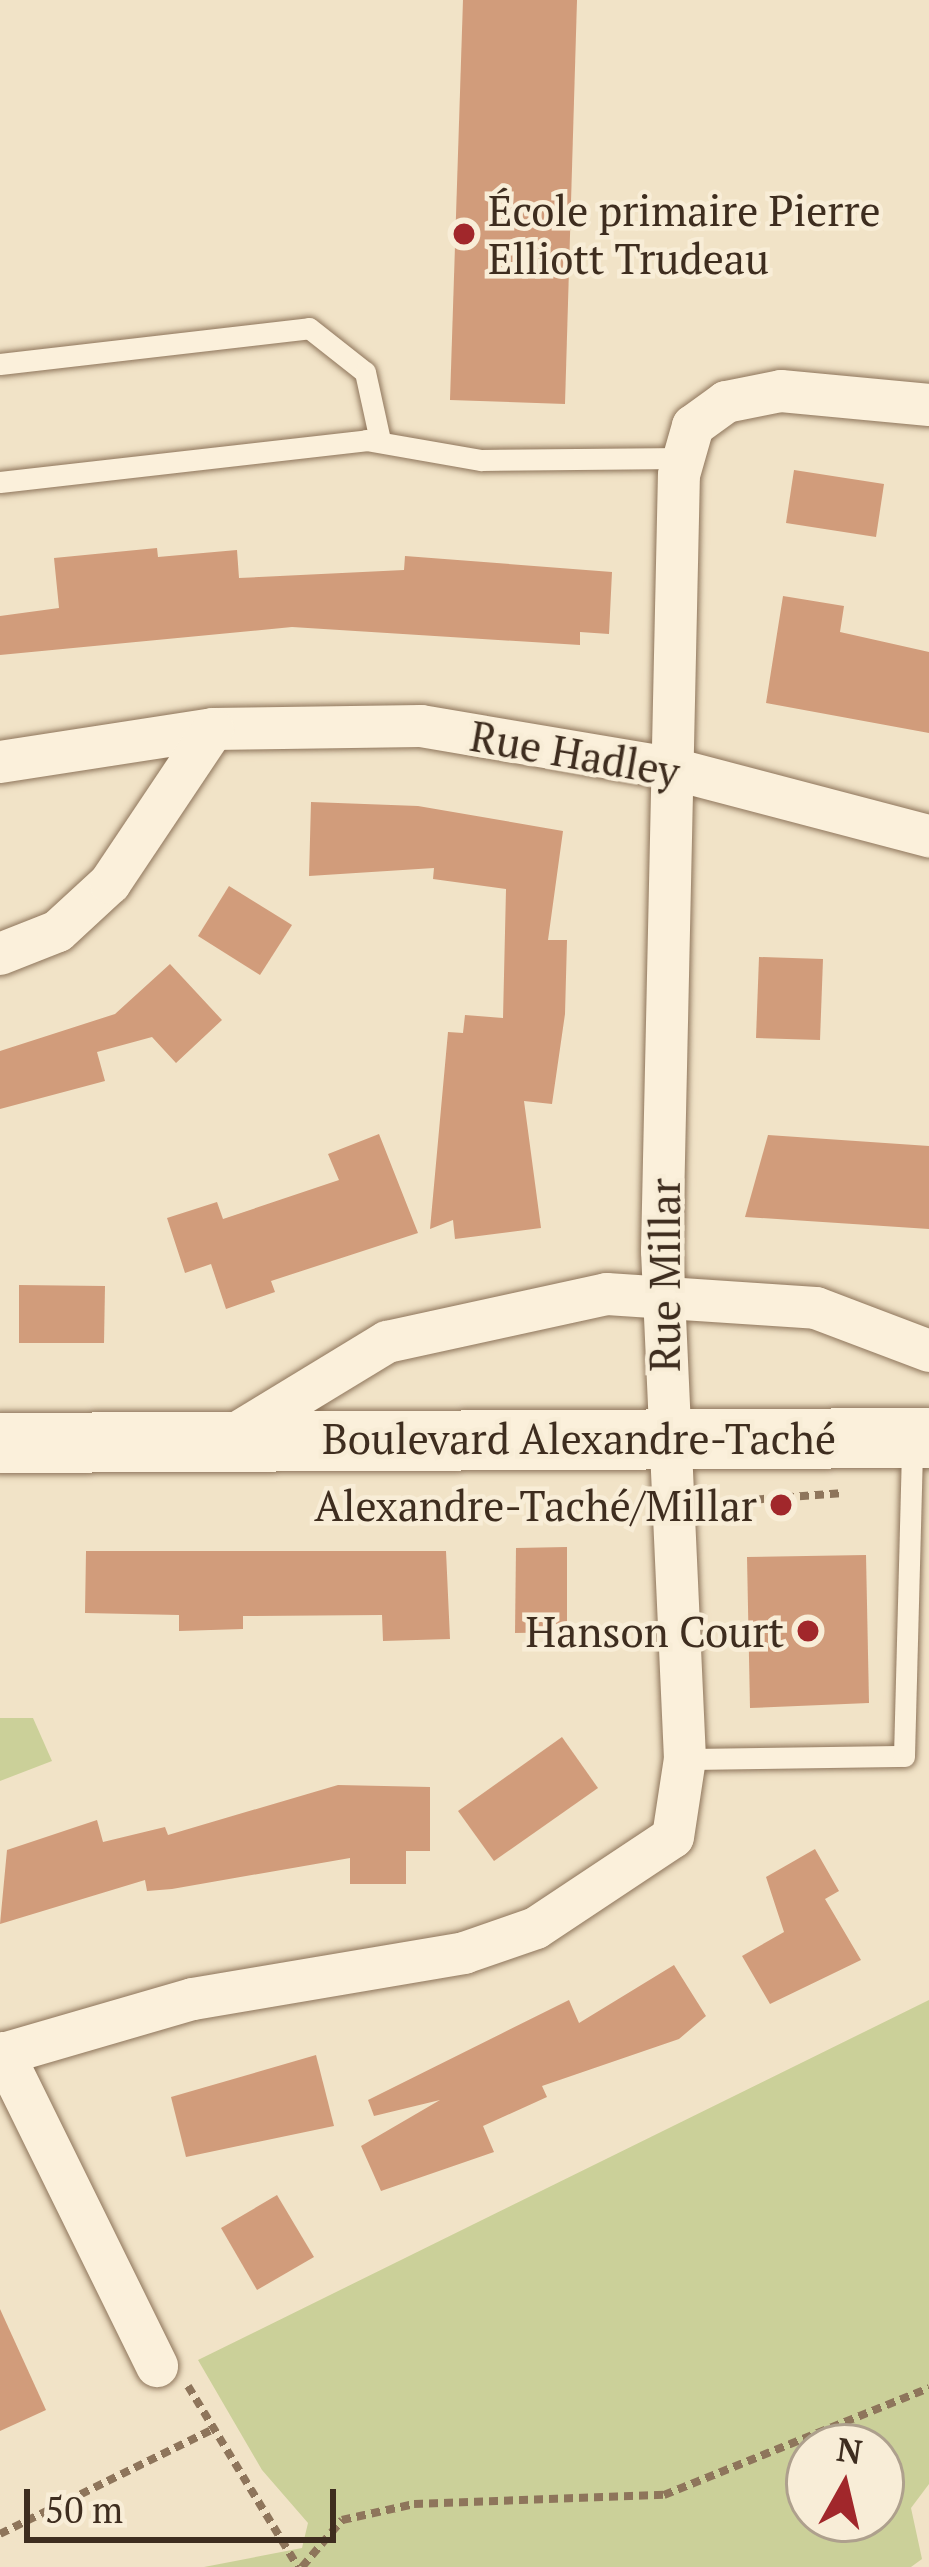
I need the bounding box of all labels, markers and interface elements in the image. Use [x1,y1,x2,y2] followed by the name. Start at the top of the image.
[488,185,881,284] place label: École primaire Pierre Elliott Trudeau
[451,221,477,247] marker: École primaire Pierre Elliott Trudeau
[466,710,684,796] street label: Rue Hadley
[639,1178,689,1372] street label: Rue Millar
[321,1413,837,1463] street label: Boulevard Alexandre-Taché
[314,1480,757,1530] place label: Alexandre-Taché/Millar
[768,1492,794,1518] marker: Alexandre-Taché/Millar
[526,1606,784,1656] place label: Hanson Court
[795,1618,821,1644] marker: Hanson Court
[785,2423,905,2543] north arrow
[834,2427,865,2473] text: N
[30,2465,342,2539] scale bar
[45,2486,123,2533] text: 50 m

